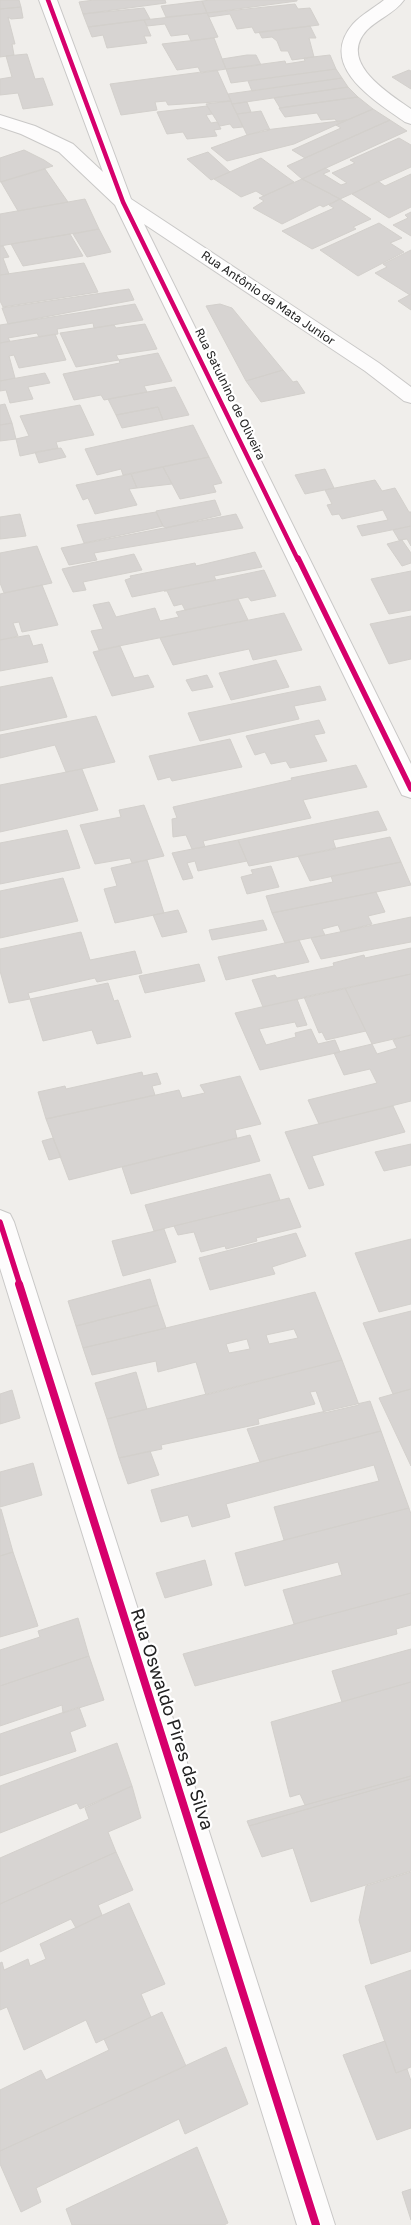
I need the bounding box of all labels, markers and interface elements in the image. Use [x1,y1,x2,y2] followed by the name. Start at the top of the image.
[199,247,338,348] street label: Rua Antônio da Mata Junior
[192,325,269,462] street label: Rua Satulnino de Oliveira
[127,1605,219,1832] street label: Rua Oswaldo Pires da Silva

